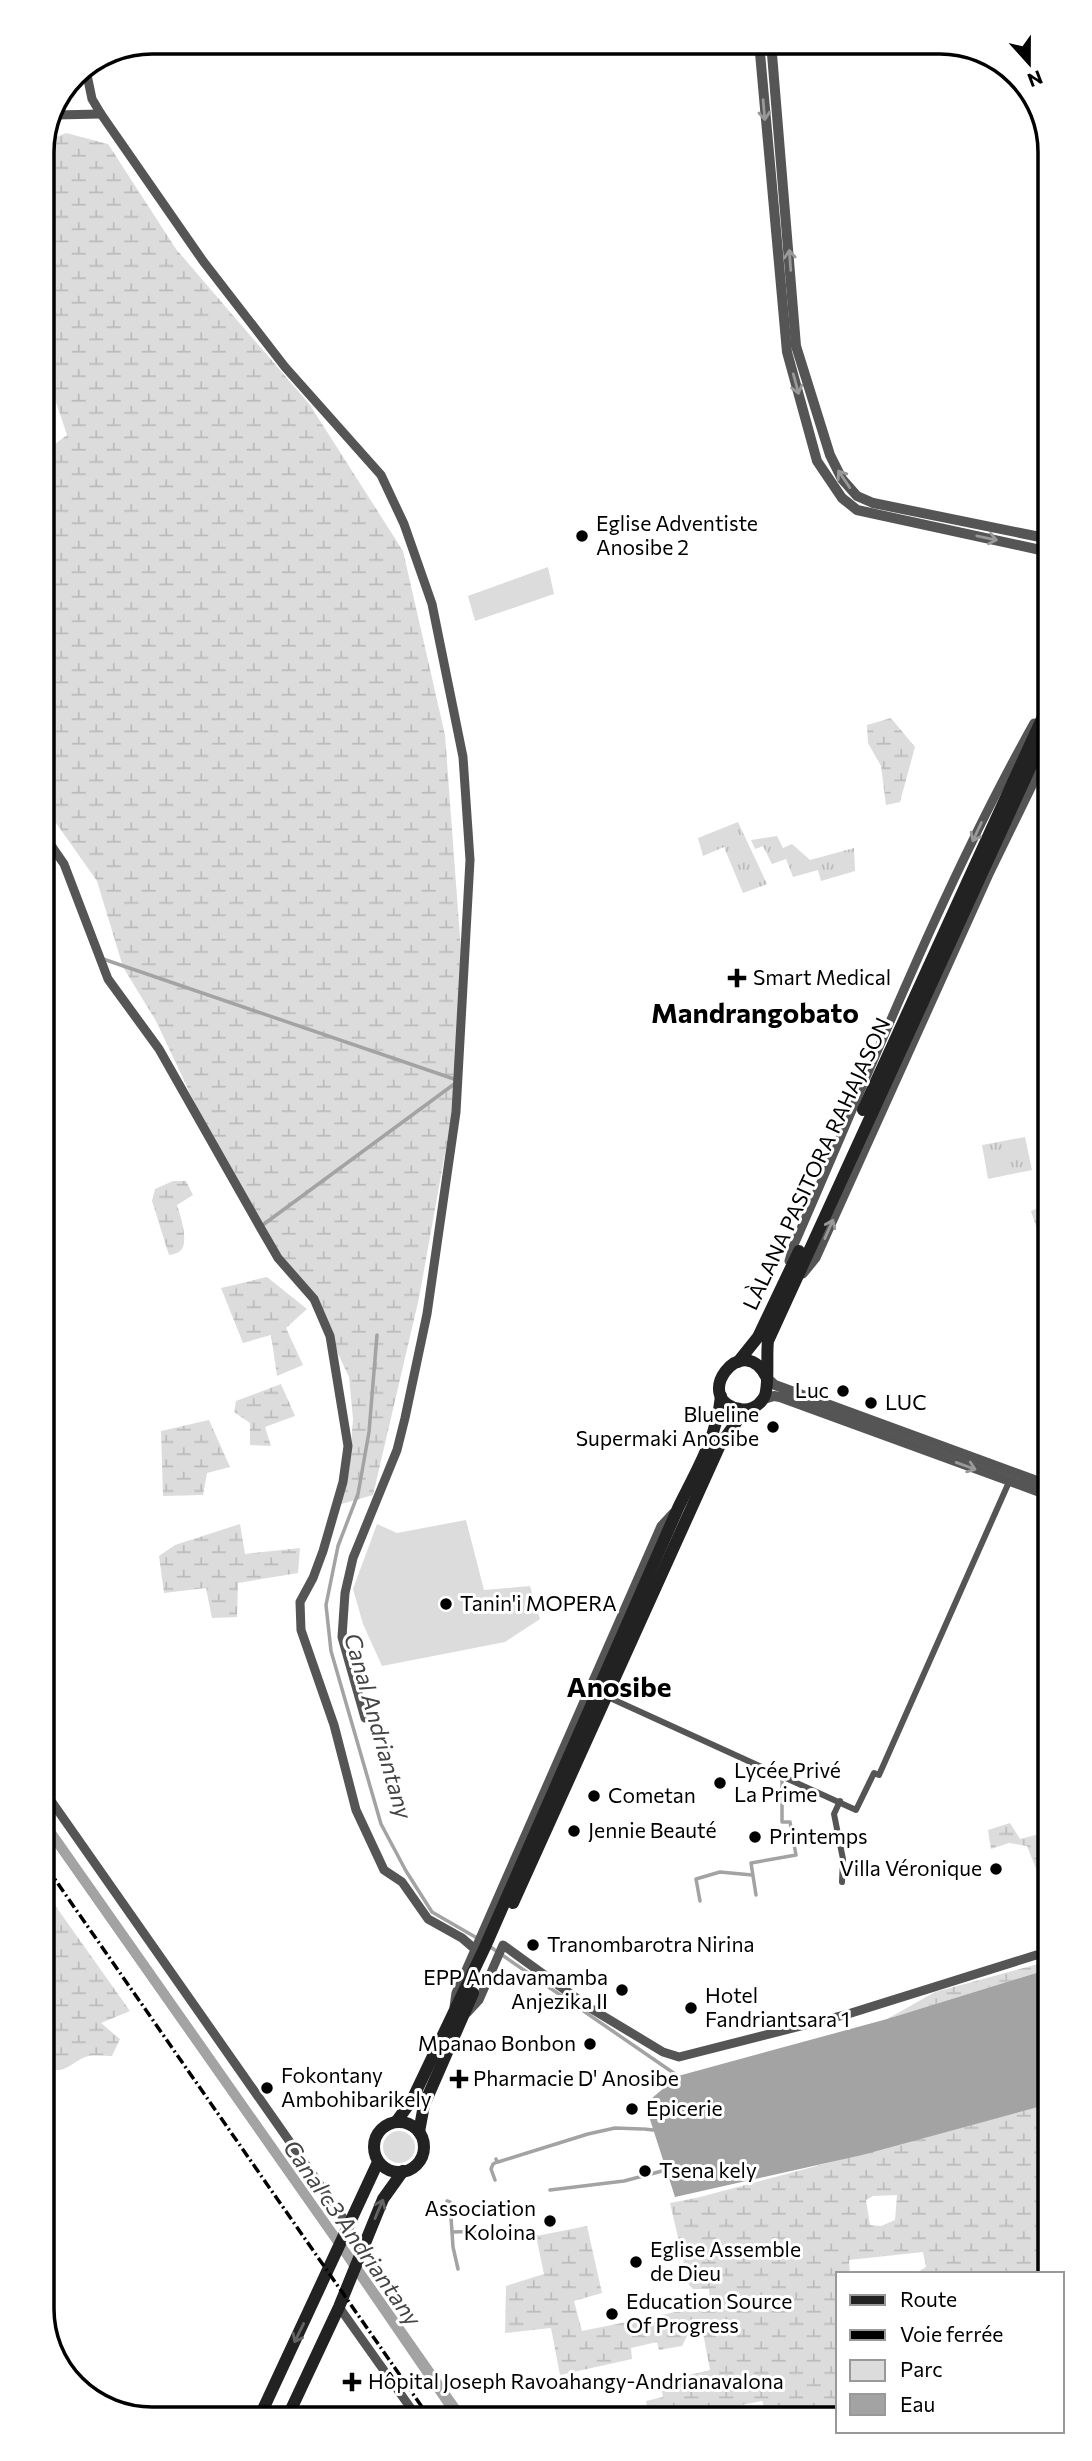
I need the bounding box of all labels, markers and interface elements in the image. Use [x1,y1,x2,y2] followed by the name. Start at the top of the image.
[994,28,1064,98] north arrow
[1024,66,1046,93] text: N
[758,98,771,121] one-way arrow
[783,250,796,272] one-way arrow
[790,373,803,395] one-way arrow
[837,470,851,489] one-way arrow
[596,510,758,559] place label: Eglise Adventiste Anosibe 2
[574,528,590,544] marker: Eglise Adventiste Anosibe 2
[975,531,998,545] one-way arrow
[970,821,984,842] one-way arrow
[753,964,891,989] place label: Smart Medical
[727,968,747,988] marker: Smart Medical
[651,995,859,1029] district label: Mandrangobato
[737,1013,894,1313] street label: LÀLANA PASITORA RAHAJASON
[823,1219,836,1240] one-way arrow
[795,1377,829,1402] place label: Luc
[835,1383,851,1399] marker: Luc
[885,1389,927,1414] place label: LUC
[863,1395,879,1411] marker: LUC
[576,1401,759,1450] place label: Blueline Supermaki Anosibe
[765,1419,781,1435] marker: Blueline Supermaki Anosibe
[954,1461,976,1473] one-way arrow
[460,1590,617,1615] place label: Tanin'i MOPERA
[438,1596,454,1612] marker: Tanin'i MOPERA
[339,1630,419,1823] water label: Canal Andriantany
[567,1669,671,1703] district label: Anosibe
[734,1757,841,1806] place label: Lycée Privé La Prime
[712,1775,728,1791] marker: Lycée Privé La Prime
[608,1782,696,1807] place label: Cometan
[586,1788,602,1804] marker: Cometan
[588,1817,717,1842] place label: Jennie Beauté
[566,1823,582,1839] marker: Jennie Beauté
[769,1823,868,1848] place label: Printemps
[747,1829,763,1845] marker: Printemps
[839,1855,982,1880] place label: Villa Véronique
[988,1861,1004,1877] marker: Villa Véronique
[547,1931,754,1956] place label: Tranombarotra Nirina
[525,1937,541,1953] marker: Tranombarotra Nirina
[423,1964,608,2013] place label: EPP Andavamamba Anjezika II
[614,1982,630,1998] marker: EPP Andavamamba Anjezika II
[705,1982,850,2031] place label: Hotel Fandriantsara 1
[683,2000,699,2016] marker: Hotel Fandriantsara 1
[418,2030,576,2055] place label: Mpanao Bonbon
[582,2036,598,2052] marker: Mpanao Bonbon
[281,2062,432,2111] place label: Fokontany Ambohibarikely
[473,2065,679,2090] place label: Pharmacie D' Anosibe
[451,2071,467,2087] marker: Pharmacie D' Anosibe
[259,2080,275,2096] marker: Fokontany Ambohibarikely
[646,2095,723,2120] place label: Epicerie
[624,2101,640,2117] marker: Epicerie
[278,2134,428,2332] water label: Canal c3 Andriantany
[659,2157,757,2182] place label: Tsena kely
[637,2163,653,2179] marker: Tsena kely
[425,2195,536,2244] place label: Association Koloina
[373,2199,386,2220] one-way arrow
[542,2213,558,2229] marker: Association Koloina
[650,2236,801,2285] place label: Eglise Assemble de Dieu
[628,2254,644,2270] marker: Eglise Assemble de Dieu
[836,2272,1064,2433] legend
[900,2286,957,2311] text: Route
[626,2288,792,2337] place label: Education Source Of Progress
[604,2306,620,2322] marker: Education Source Of Progress
[900,2321,1003,2346] text: Voie ferrée
[292,2322,306,2343] one-way arrow
[900,2356,943,2381] text: Parc
[368,2368,784,2393] place label: Hôpital Joseph Ravoahangy-Andrianavalona
[342,2372,362,2392] marker: Hôpital Joseph Ravoahangy-Andrianavalona
[900,2391,935,2416] text: Eau

